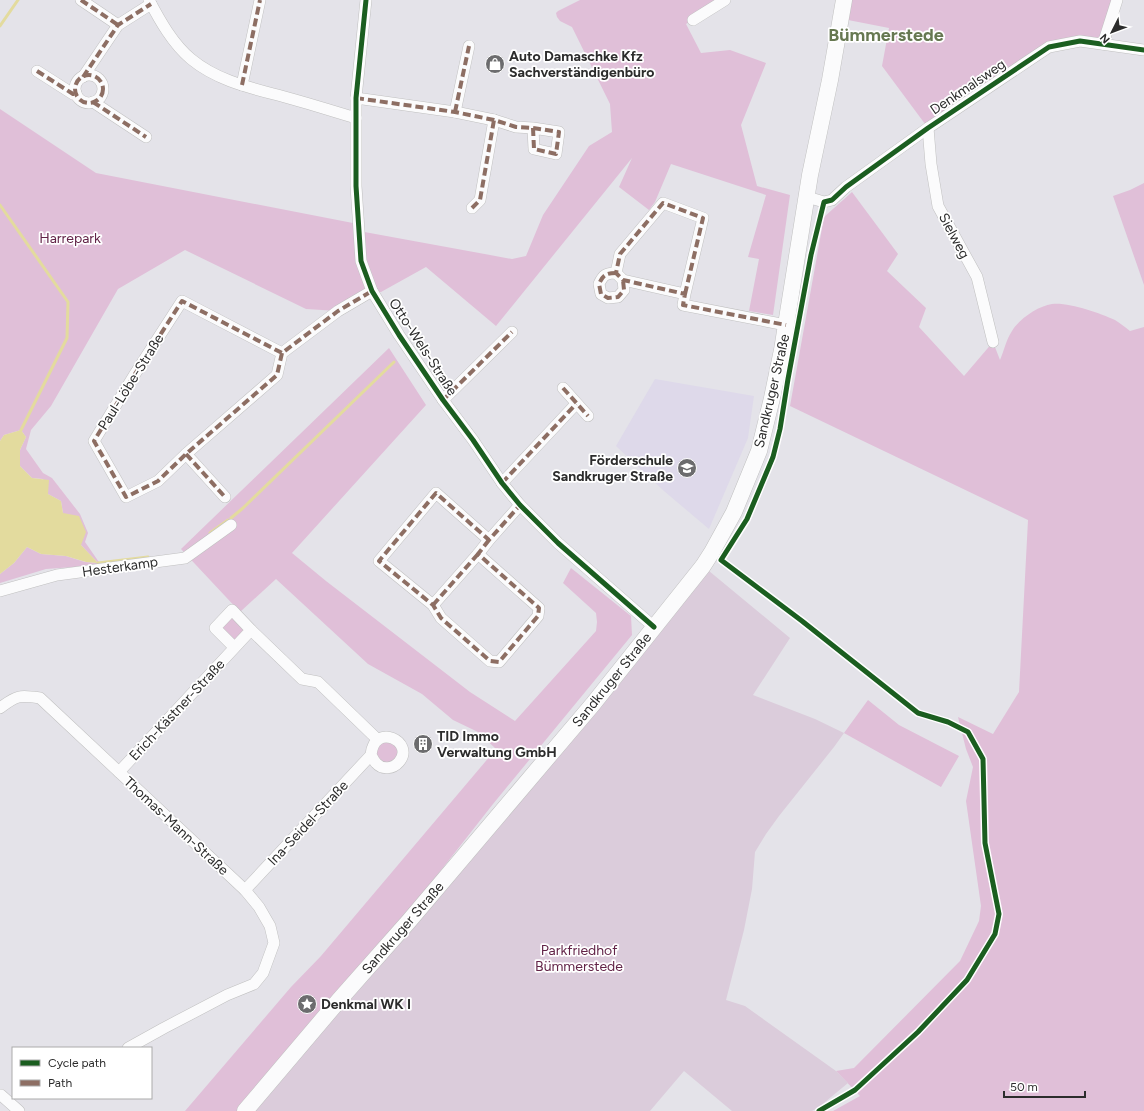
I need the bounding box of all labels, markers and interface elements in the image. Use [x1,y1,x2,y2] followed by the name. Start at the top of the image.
[1092,12,1132,52] north arrow
[828,24,944,46] district label: Bümmerstede
[1097,31,1113,46] text: N
[509,48,654,81] place label: Auto Damaschke Kfz Sachverständigenbüro
[484,53,506,75] shop icon: Auto Damaschke Kfz Sachverständigenbüro
[927,56,1009,118] street label: Denkmalsweg
[935,210,973,262] street label: Sielweg
[39,230,101,247] park label: Harrepark
[385,295,461,399] street label: Otto-Wels-Straße
[95,330,168,433] street label: Paul-Löbe-Straße
[751,332,793,450] street label: Sandkruger Straße
[552,452,673,485] place label: Förderschule Sandkruger Straße
[676,457,698,479] school or university icon: Förderschule Sandkruger Straße
[81,553,159,581] street label: Hesterkamp
[569,629,655,731] street label: Sandkruger Straße
[126,656,229,764] street label: Erich-Kästner-Straße
[437,728,557,761] place label: TID Immo Verwaltung GmbH
[412,733,434,755] building icon: TID Immo Verwaltung GmbH
[120,773,232,879] street label: Thomas-Mann-Straße
[264,777,352,869] street label: Ina-Seidel-Straße
[358,878,448,978] street label: Sandkruger Straße
[535,942,623,975] park label: Parkfriedhof Bümmerstede
[296,993,318,1015] place icon: Denkmal WK I
[321,996,411,1013] place label: Denkmal WK I
[12,1047,152,1099] legend
[48,1056,106,1070] text: Cycle path
[1004,1073,1085,1099] scale bar
[48,1076,72,1090] text: Path
[1010,1080,1038,1094] text: 50 m

